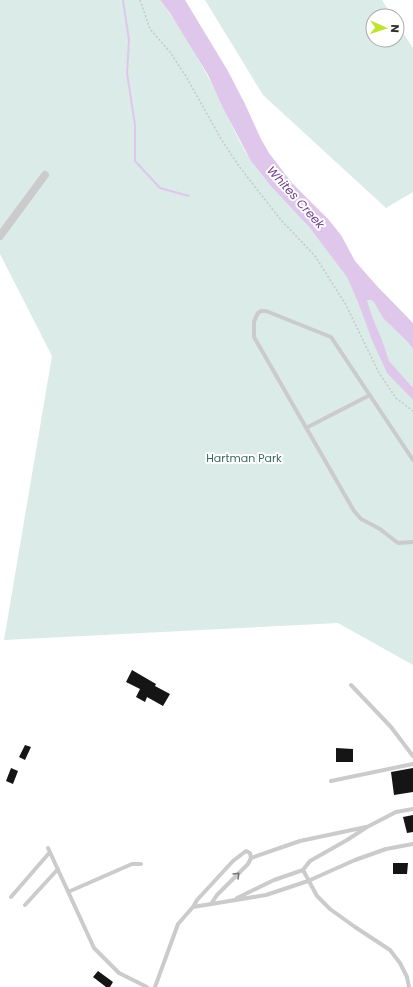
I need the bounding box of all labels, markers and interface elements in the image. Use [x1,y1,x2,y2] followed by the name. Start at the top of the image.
[365,8,405,48] north arrow
[387,24,403,33] text: N
[263,162,329,233] water label: Whites Creek
[206,450,282,466] park label: Hartman Park
[232,872,240,880] one-way arrow

